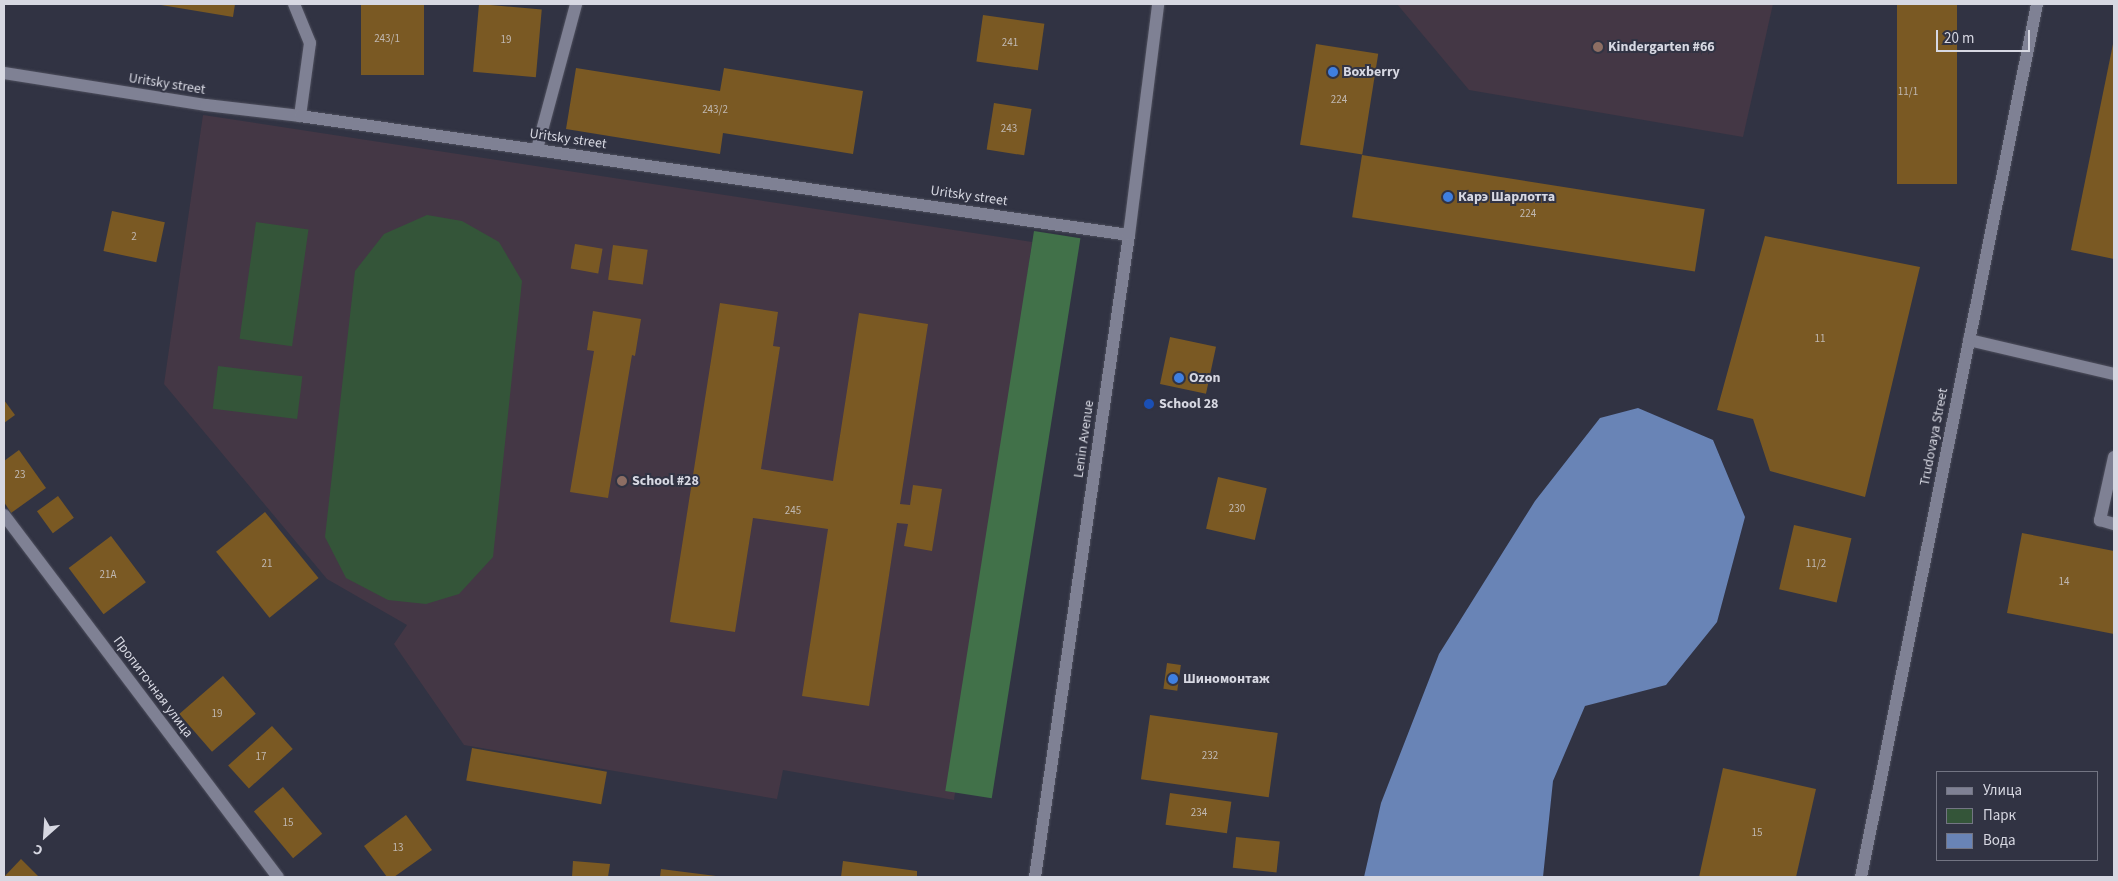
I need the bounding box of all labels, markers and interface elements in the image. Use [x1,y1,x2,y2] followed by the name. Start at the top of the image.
[1938,20,2032,52] scale bar
[1944,28,1974,49] text: 20 m
[374,32,400,46] house number: 243/1
[501,33,511,47] house number: 19
[1002,36,1018,50] house number: 241
[1608,39,1715,55] place label: Kindergarten #66
[1592,41,1604,53] marker: Kindergarten #66
[1343,64,1400,80] place label: Boxberry
[1327,66,1339,78] marker: Boxberry
[127,70,207,98] street label: Uritsky street
[1898,85,1918,99] house number: 11/1
[1331,93,1347,107] house number: 224
[702,103,728,117] house number: 243/2
[1001,122,1017,136] house number: 243
[528,125,608,153] street label: Uritsky street
[929,182,1009,210] street label: Uritsky street
[1458,189,1555,205] place label: Карэ Шарлотта
[1442,191,1454,203] marker: Карэ Шарлотта
[1520,207,1536,221] house number: 224
[131,230,137,244] house number: 2
[1815,332,1825,346] house number: 11
[1189,370,1220,386] place label: Ozon
[1173,372,1185,384] marker: Ozon
[1916,387,1952,487] street label: Trudovaya Street
[1159,396,1218,412] place label: School 28
[1143,398,1155,410] marker: School 28
[1070,399,1098,479] street label: Lenin Avenue
[15,468,25,482] house number: 23
[632,473,699,489] place label: School #28
[616,475,628,487] marker: School #28
[1229,502,1245,516] house number: 230
[785,504,801,518] house number: 245
[262,557,272,571] house number: 21
[1806,557,1826,571] house number: 11/2
[100,568,116,582] house number: 21А
[2059,575,2069,589] house number: 14
[109,633,197,741] street label: Пропиточная улица
[1183,671,1270,687] place label: Шиномонтаж
[1167,673,1179,685] marker: Шиномонтаж
[212,707,222,721] house number: 19
[1202,749,1218,763] house number: 232
[256,750,266,764] house number: 17
[1936,771,2098,861] legend
[1983,780,2022,801] text: Улица
[1983,805,2016,826] text: Парк
[1191,806,1207,820] house number: 234
[20,811,70,861] north arrow
[283,816,293,830] house number: 15
[1752,826,1762,840] house number: 15
[1983,830,2016,851] text: Вода
[30,839,46,860] text: С
[393,841,403,855] house number: 13

